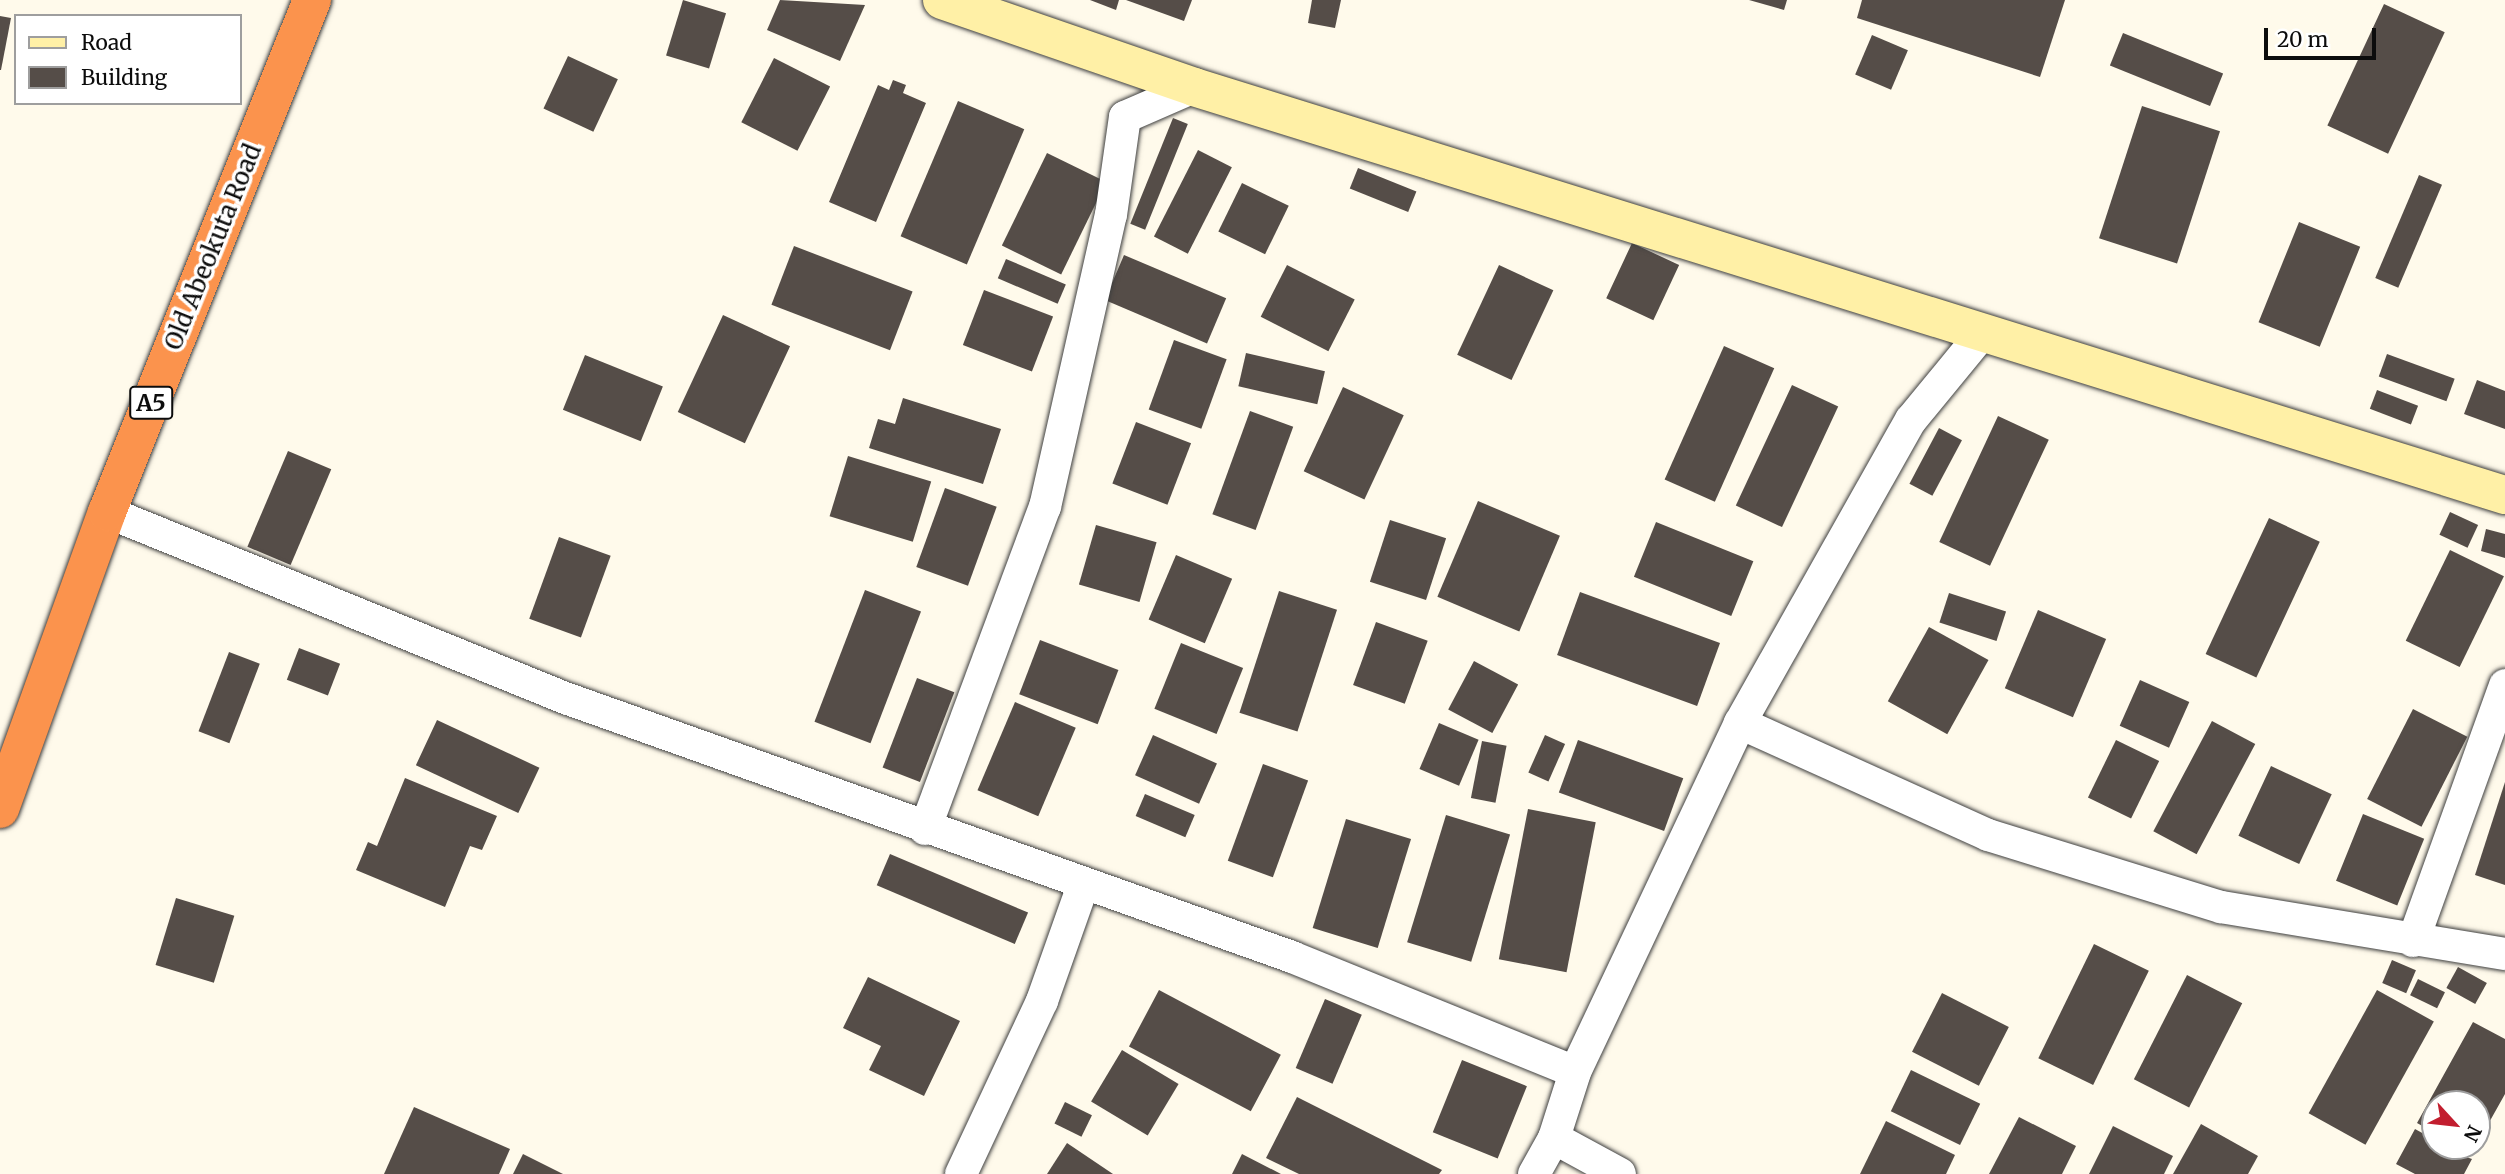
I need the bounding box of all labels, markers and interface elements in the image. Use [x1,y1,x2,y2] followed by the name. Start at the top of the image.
[14,14,242,105] legend
[2267,14,2379,58] scale bar
[2277,26,2328,53] text: 20 m
[81,29,132,56] text: Road
[81,64,167,91] text: Building
[159,140,267,354] street label: Old Abeokuta Road
[128,384,174,422] road number: A5
[2421,1090,2491,1160] north arrow
[2459,1121,2487,1146] text: N

